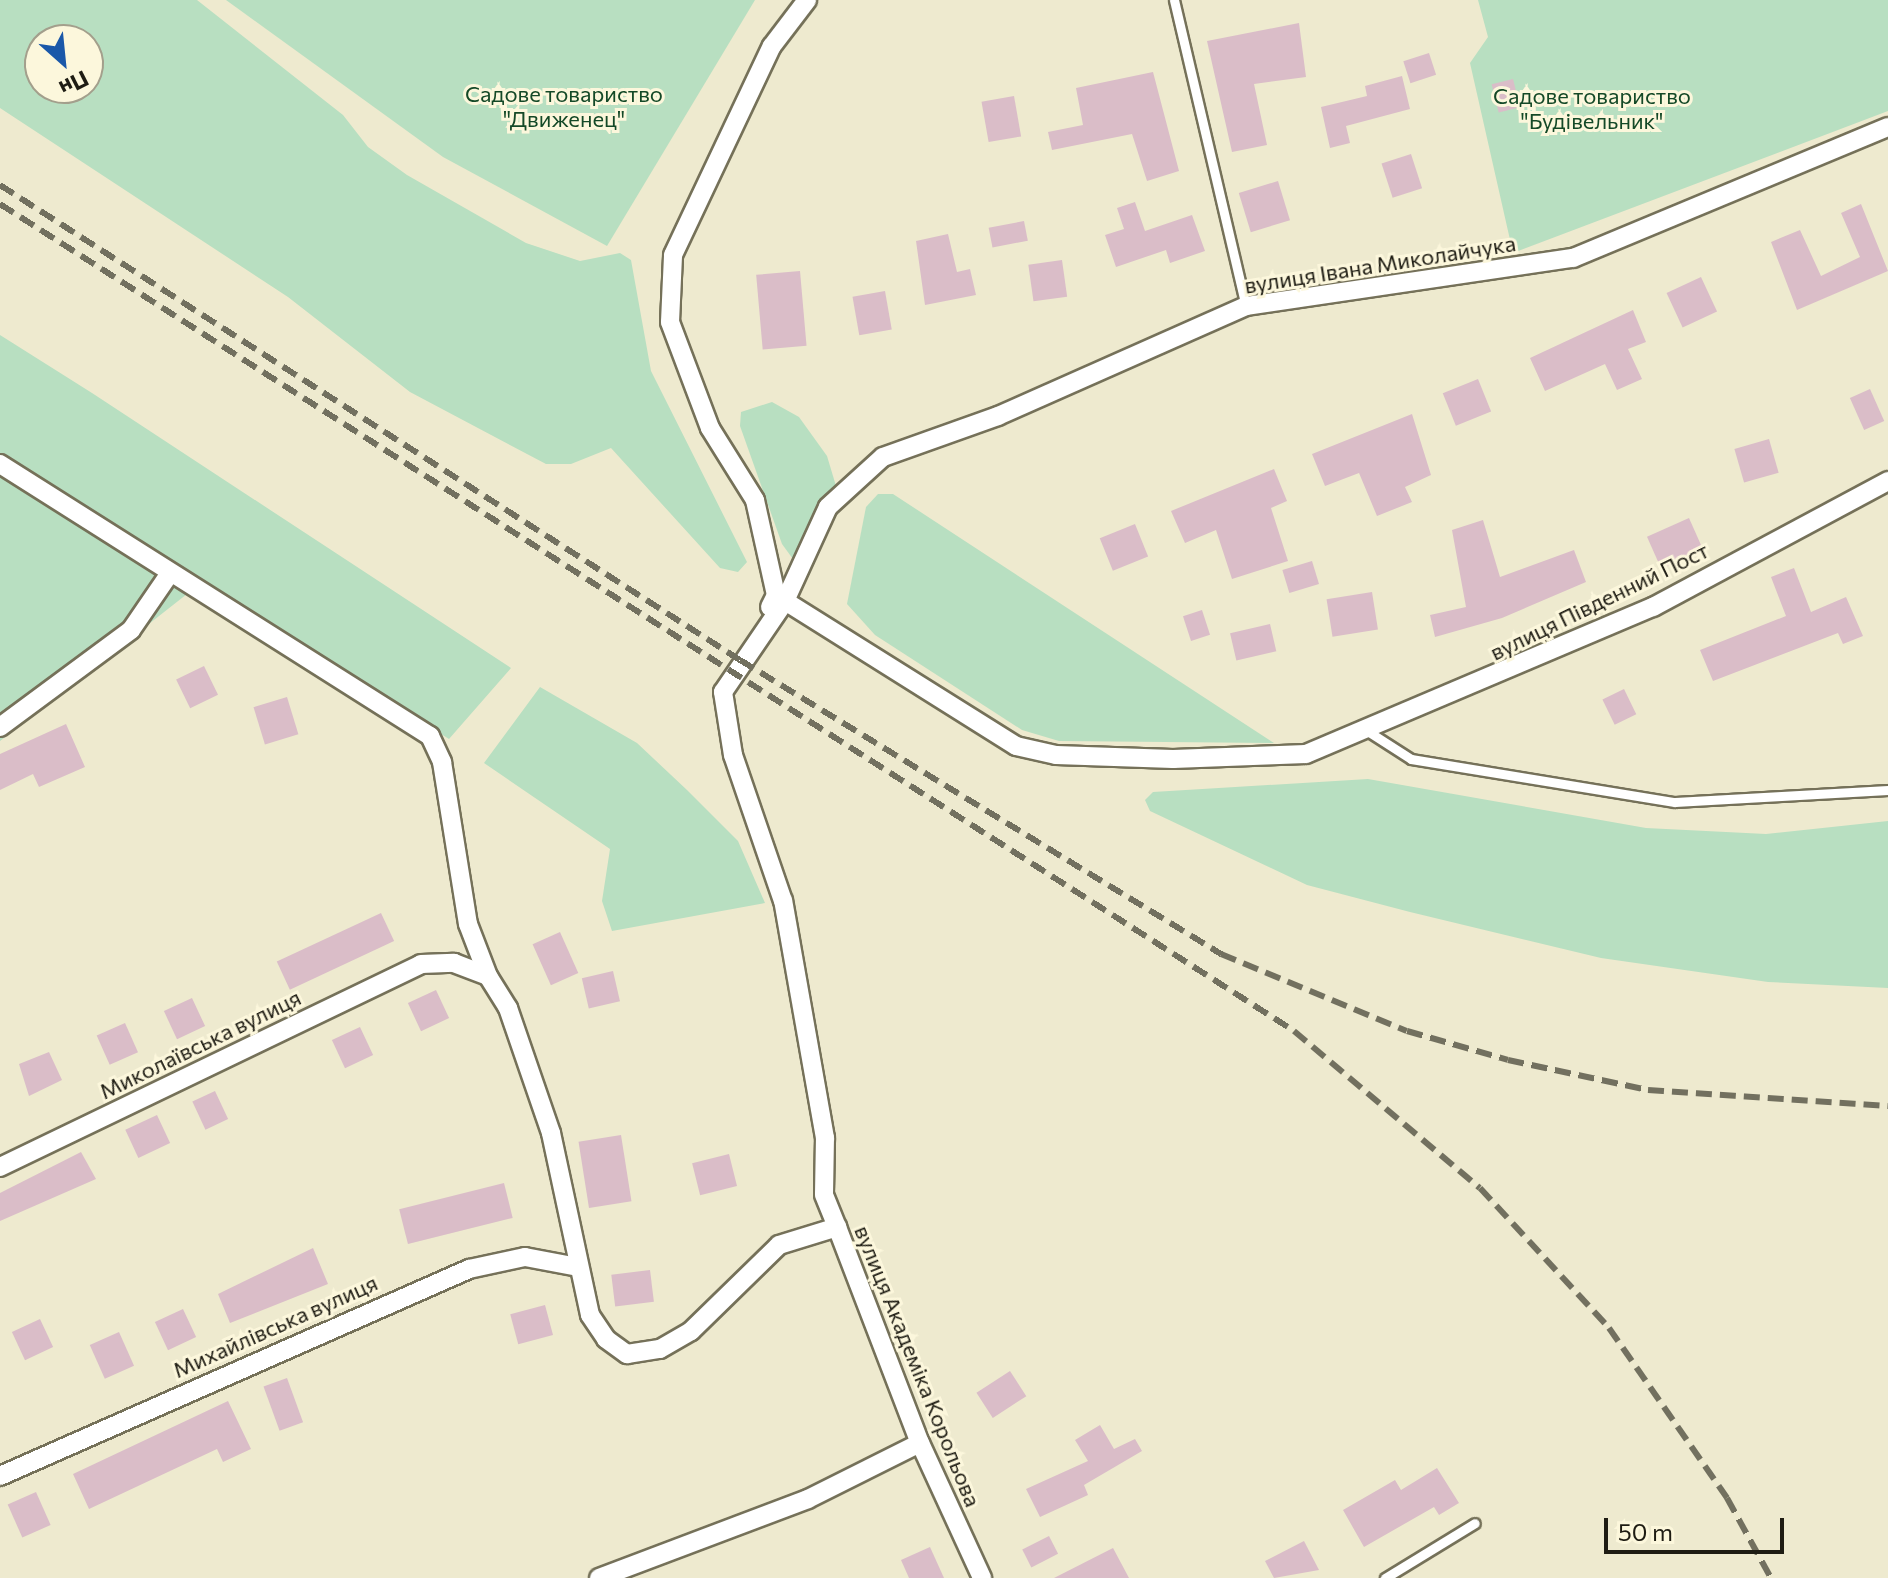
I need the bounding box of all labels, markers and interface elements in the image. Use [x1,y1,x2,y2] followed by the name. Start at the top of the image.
[24,24,104,104] north arrow
[55,65,93,103] text: Пн
[465,80,663,132] park label: Садове товариство "Движенец"
[1493,82,1691,134] park label: Садове товариство "Будівельник"
[1242,229,1518,299] street label: вулиця Івана Миколайчука
[1485,537,1713,665] street label: вулиця Південний Пост
[95,984,305,1104] street label: Миколаївська вулиця
[849,1222,987,1510] street label: вулиця Академіка Корольова
[169,1269,381,1383] street label: Михайлівська вулиця
[1608,1502,1788,1552] scale bar
[1618,1517,1673,1546] text: 50 m

